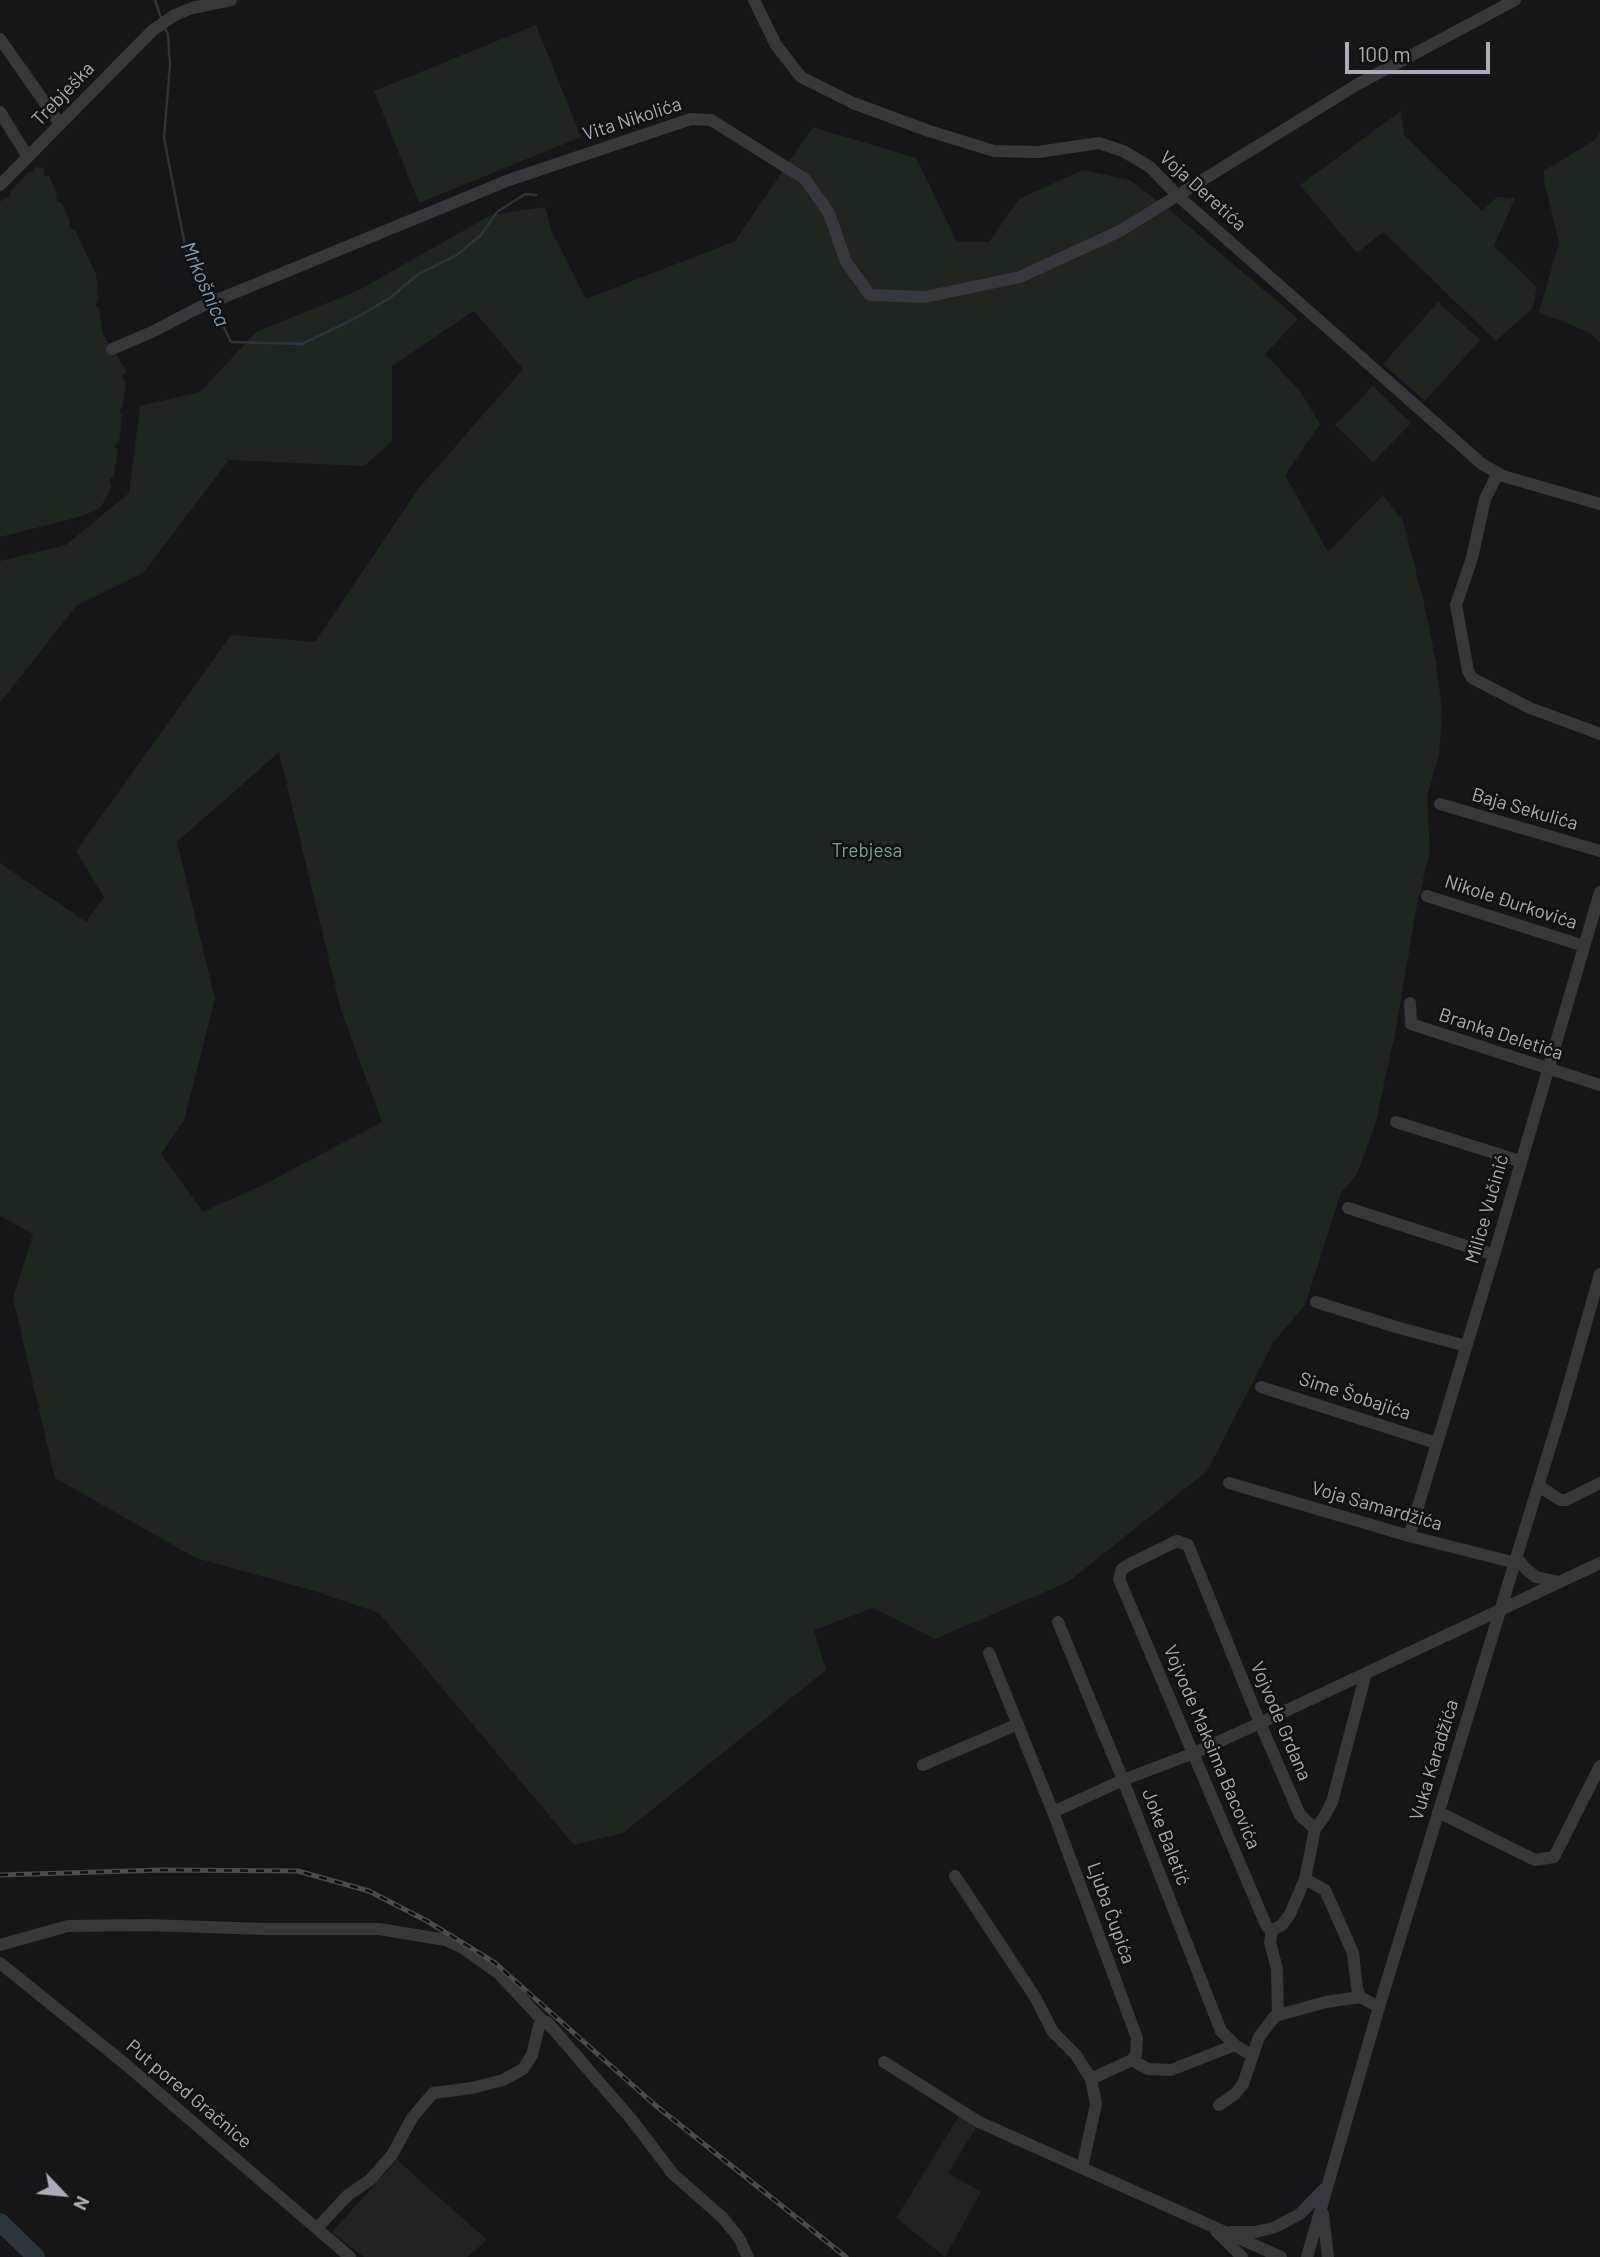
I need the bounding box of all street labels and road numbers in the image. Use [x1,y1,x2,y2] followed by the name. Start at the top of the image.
[27,57,99,131] street label: Trebješka
[580,92,684,146] street label: Vita Nikolića
[1155,146,1251,236] street label: Voja Deretića
[1469,783,1581,835] street label: Baja Sekulića
[1442,870,1580,934] street label: Nikole Đurkovića
[1436,1003,1566,1065] street label: Branka Deletića
[1461,1152,1513,1266] street label: Milice Vučinić
[1296,1367,1414,1425] street label: Sime Šobajića
[1309,1476,1445,1536] street label: Voja Samardžića
[1159,1642,1265,1852] street label: Vojvode Maksima Bacovića
[1246,1658,1316,1784] street label: Vojvode Grdana
[1405,1697,1463,1823] street label: Vuka Karadžića
[1137,1785,1195,1889] street label: Joke Baletić
[1082,1859,1140,1967] street label: Ljuba Čupića
[121,2035,257,2153] street label: Put pored Gračnice

